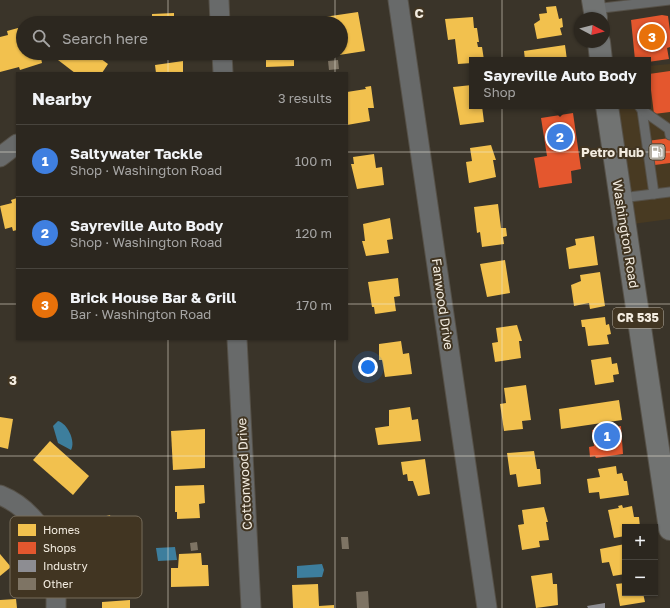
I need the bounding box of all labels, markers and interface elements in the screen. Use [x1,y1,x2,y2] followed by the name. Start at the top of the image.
[414,5,424,21] text: C
[574,12,610,48] north arrow
[16,16,348,60] search box
[639,22,665,52] pin: 3
[30,27,52,49] icon: search
[62,29,148,47] text: Search here
[469,57,651,109] popup
[483,66,637,84] text: Sayreville Auto Body
[483,84,515,100] text: Shop
[32,88,92,109] text: Nearby
[278,90,332,106] text: 3 results
[547,122,573,152] pin: 2
[647,142,667,162] fuel station icon: Petro Hub
[70,144,203,162] text: Saltywater Tackle
[581,144,644,160] place label: Petro Hub
[42,153,48,169] text: 1
[295,153,332,169] text: 100 m
[70,162,222,178] text: Shop · Washington Road
[610,179,642,289] street label: Washington Road
[70,216,223,234] text: Sayreville Auto Body
[41,225,49,241] text: 2
[295,225,332,241] text: 120 m
[70,234,222,250] text: Shop · Washington Road
[429,257,457,351] street label: Fanwood Drive
[70,288,236,306] text: Brick House Bar & Grill
[41,297,49,313] text: 3
[296,297,332,313] text: 170 m
[70,306,211,322] text: Bar · Washington Road
[613,308,663,328] road number: CR 535
[358,357,378,377] your location
[9,372,17,388] text: 3
[233,418,255,530] street label: Cottonwood Drive
[594,421,620,451] pin: 1
[10,516,142,598] legend
[43,523,80,536] text: Homes
[622,524,658,596] map controls
[622,524,658,560] button: +
[43,541,76,554] text: Shops
[43,559,88,572] text: Industry
[622,560,658,596] button: −
[43,577,74,590] text: Other

